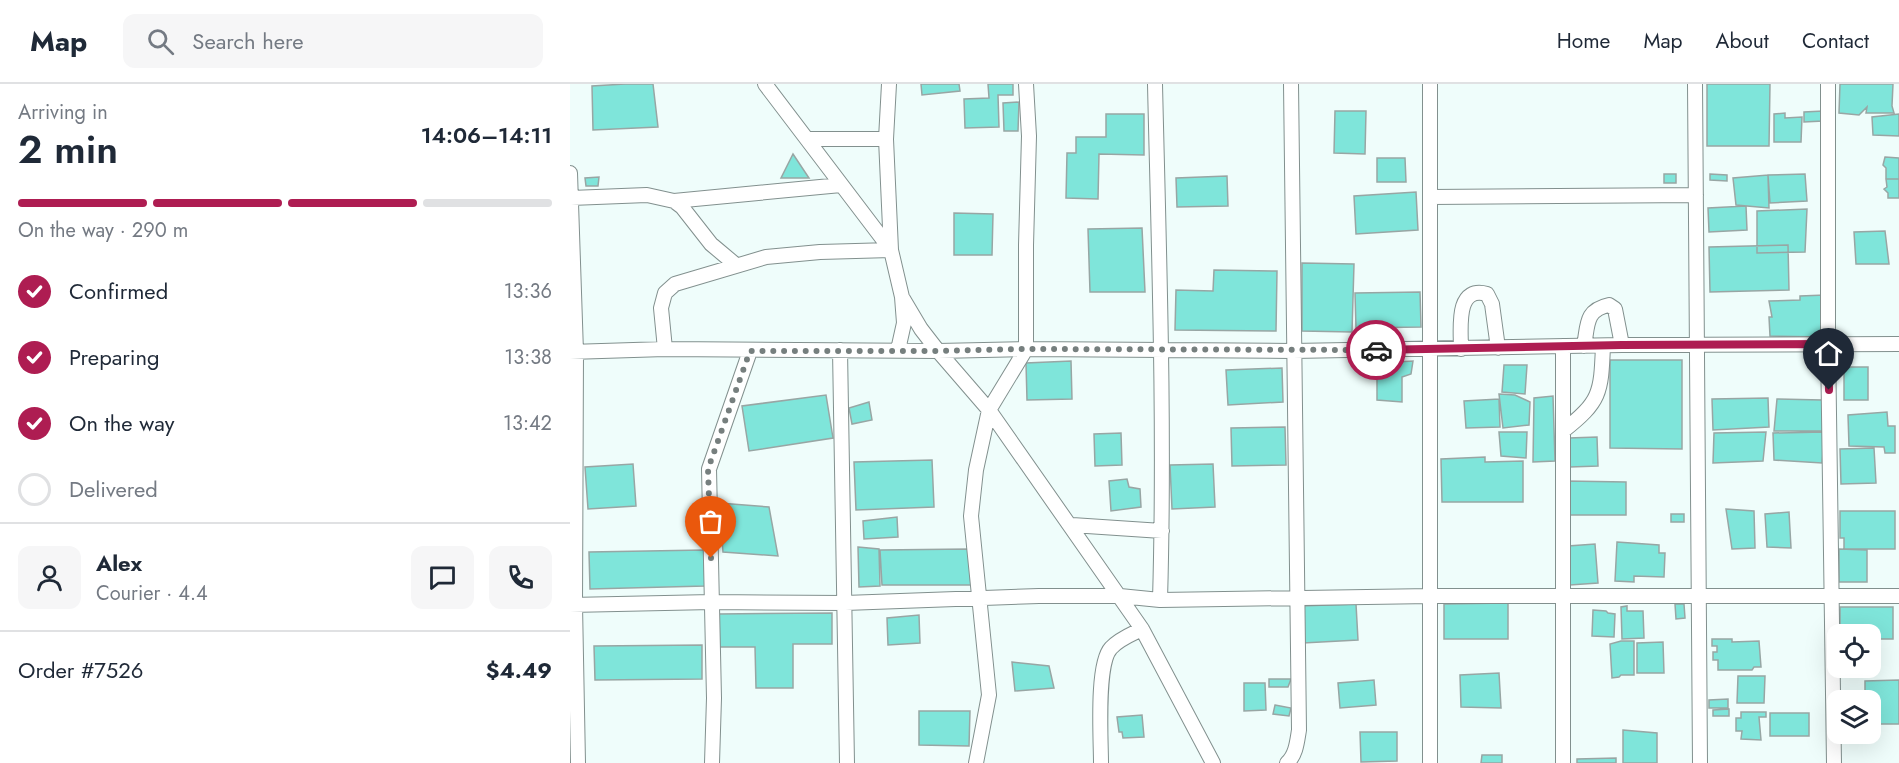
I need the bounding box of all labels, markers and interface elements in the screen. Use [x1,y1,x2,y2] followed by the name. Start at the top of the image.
[123,14,543,68] search box
[30,21,87,62] text: Map
[144,25,177,58] icon: search
[192,25,304,57] text: Search here
[1557,26,1610,56] text: Home
[1643,26,1683,56] text: Map
[1716,26,1769,56] text: About
[1802,26,1869,56] text: Contact
[18,98,108,127] text: Arriving in
[421,119,552,151] text: 14:06–14:11
[18,121,118,178] text: 2 min
[18,216,188,245] text: On the way · 290 m
[18,275,51,308] icon: check
[69,275,168,307] text: Confirmed
[504,277,552,306] text: 13:36
[1346,320,1406,380] courier
[1803,328,1854,390] pin
[1360,334,1393,367] icon: car
[1812,337,1845,370] icon: home
[18,341,51,374] icon: check
[69,341,160,373] text: Preparing
[504,343,552,372] text: 13:38
[18,407,51,440] icon: check
[69,407,174,439] text: On the way
[503,409,552,438] text: 13:42
[69,473,158,505] text: Delivered
[685,496,736,558] pin
[694,505,727,538] icon: bag
[18,546,81,609] button: person
[411,546,474,609] button: chat
[489,546,552,609] button: phone
[96,547,142,579] text: Alex
[96,579,208,608] text: Courier · 4.4
[1827,624,1881,744] map controls
[1827,624,1881,678] button: locate
[18,654,143,686] text: Order #7526
[486,654,552,686] text: $4.49
[1827,690,1881,744] button: layers

